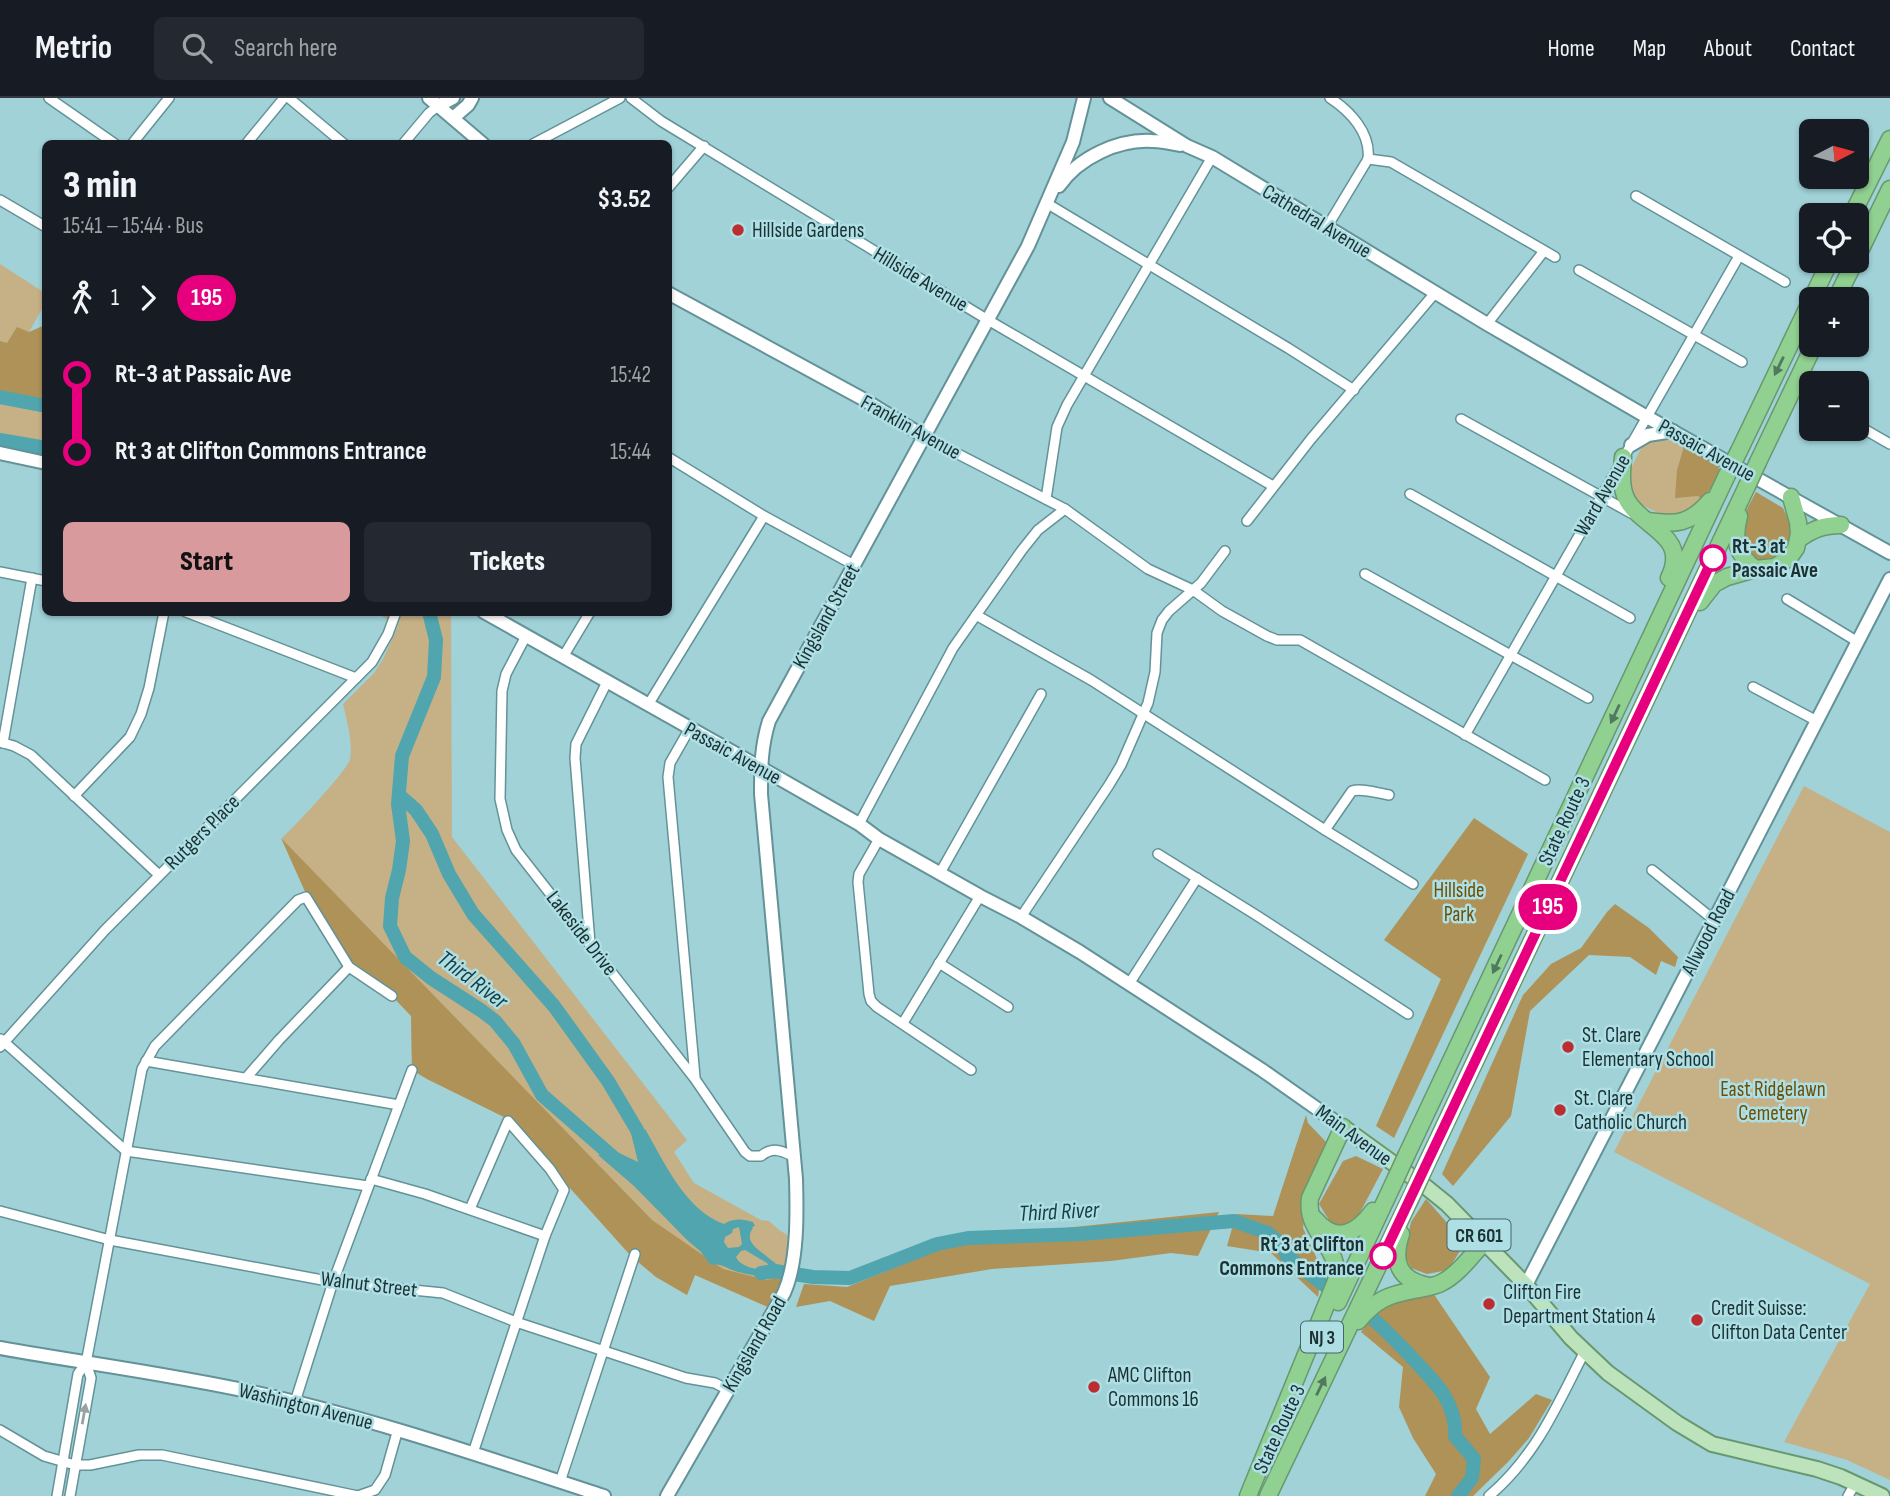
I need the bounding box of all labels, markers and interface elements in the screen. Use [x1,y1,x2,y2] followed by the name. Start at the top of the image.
[154,17,644,80] search box
[35,28,112,68] text: Metrio
[178,29,216,67] icon: search
[234,33,337,64] text: Search here
[1547,34,1595,63] text: Home
[1633,34,1666,63] text: Map
[1704,34,1752,63] text: About
[1790,34,1855,63] text: Contact
[1799,119,1869,189] north arrow
[1799,119,1869,441] map controls
[63,163,137,208] text: 3 min
[1258,179,1376,264] street label: Cathedral Avenue
[597,184,651,215] text: $3.52
[1799,203,1869,273] button: locate
[63,212,203,240] text: 15:41 – 15:44 · Bus
[752,218,864,243] place label: Hillside Gardens
[730,222,746,238] marker: Hillside Gardens
[869,241,972,317] street label: Hillside Avenue
[63,279,101,317] icon: walk
[129,279,167,317] icon: forward
[191,283,222,312] text: 195
[111,284,119,312] text: 1
[1799,287,1869,357] button: +
[1773,356,1784,376] one-way arrow
[115,359,292,390] text: Rt-3 at Passaic Ave
[610,361,651,389] text: 15:42
[1799,371,1869,441] button: −
[856,390,965,465] street label: Franklin Avenue
[1654,414,1759,487] street label: Passaic Avenue
[115,436,427,467] text: Rt 3 at Clifton Commons Entrance
[610,438,651,466] text: 15:44
[1569,450,1636,541] street label: Ward Avenue
[63,522,350,602] button: Start
[364,522,651,602] button: Tickets
[1732,534,1818,583] place label: Rt-3 at Passaic Ave
[1700,545,1726,571] marker: Rt-3 at Passaic Ave
[787,560,865,673] street label: Kingsland Street
[1609,703,1620,724] one-way arrow
[680,717,785,790] street label: Passaic Avenue
[1533,773,1596,870] street label: State Route 3
[160,790,245,875] street label: Rutgers Place
[1433,878,1485,927] park label: Hillside Park
[1508,884,1588,930] line badge: 195
[1676,885,1741,980] street label: Allwood Road
[541,886,622,981] street label: Lakeside Drive
[1532,892,1564,921] text: 195
[432,944,514,1016] water label: Third River
[1491,953,1502,974] one-way arrow
[1582,1023,1714,1072] place label: St. Clare Elementary School
[1560,1039,1576,1055] marker: St. Clare Elementary School
[1720,1077,1826,1126] park label: East Ridgelawn Cemetery
[1574,1086,1687,1135] place label: St. Clare Catholic Church
[1311,1099,1397,1171] street label: Main Avenue
[1552,1102,1568,1118] marker: St. Clare Catholic Church
[1018,1196,1101,1228] water label: Third River
[1448,1219,1510,1250] road number: CR 601
[1219,1232,1364,1281] place label: Rt 3 at Clifton Commons Entrance
[1370,1243,1396,1269] marker: Rt 3 at Clifton Commons Entrance
[319,1266,419,1303] street label: Walnut Street
[1503,1280,1656,1329] place label: Clifton Fire Department Station 4
[717,1292,792,1397] street label: Kingsland Road
[1481,1296,1497,1312] marker: Clifton Fire Department Station 4
[1711,1296,1847,1345] place label: Credit Suisse: Clifton Data Center
[1689,1312,1705,1328] marker: Credit Suisse: Clifton Data Center
[1301,1322,1343,1352] road number: NJ 3
[1107,1363,1199,1412] place label: AMC Clifton Commons 16
[1315,1376,1327,1396] one-way arrow
[236,1378,376,1435] street label: Washington Avenue
[1086,1379,1102,1395] marker: AMC Clifton Commons 16
[1248,1381,1311,1478] street label: State Route 3
[79,1403,90,1425] one-way arrow

